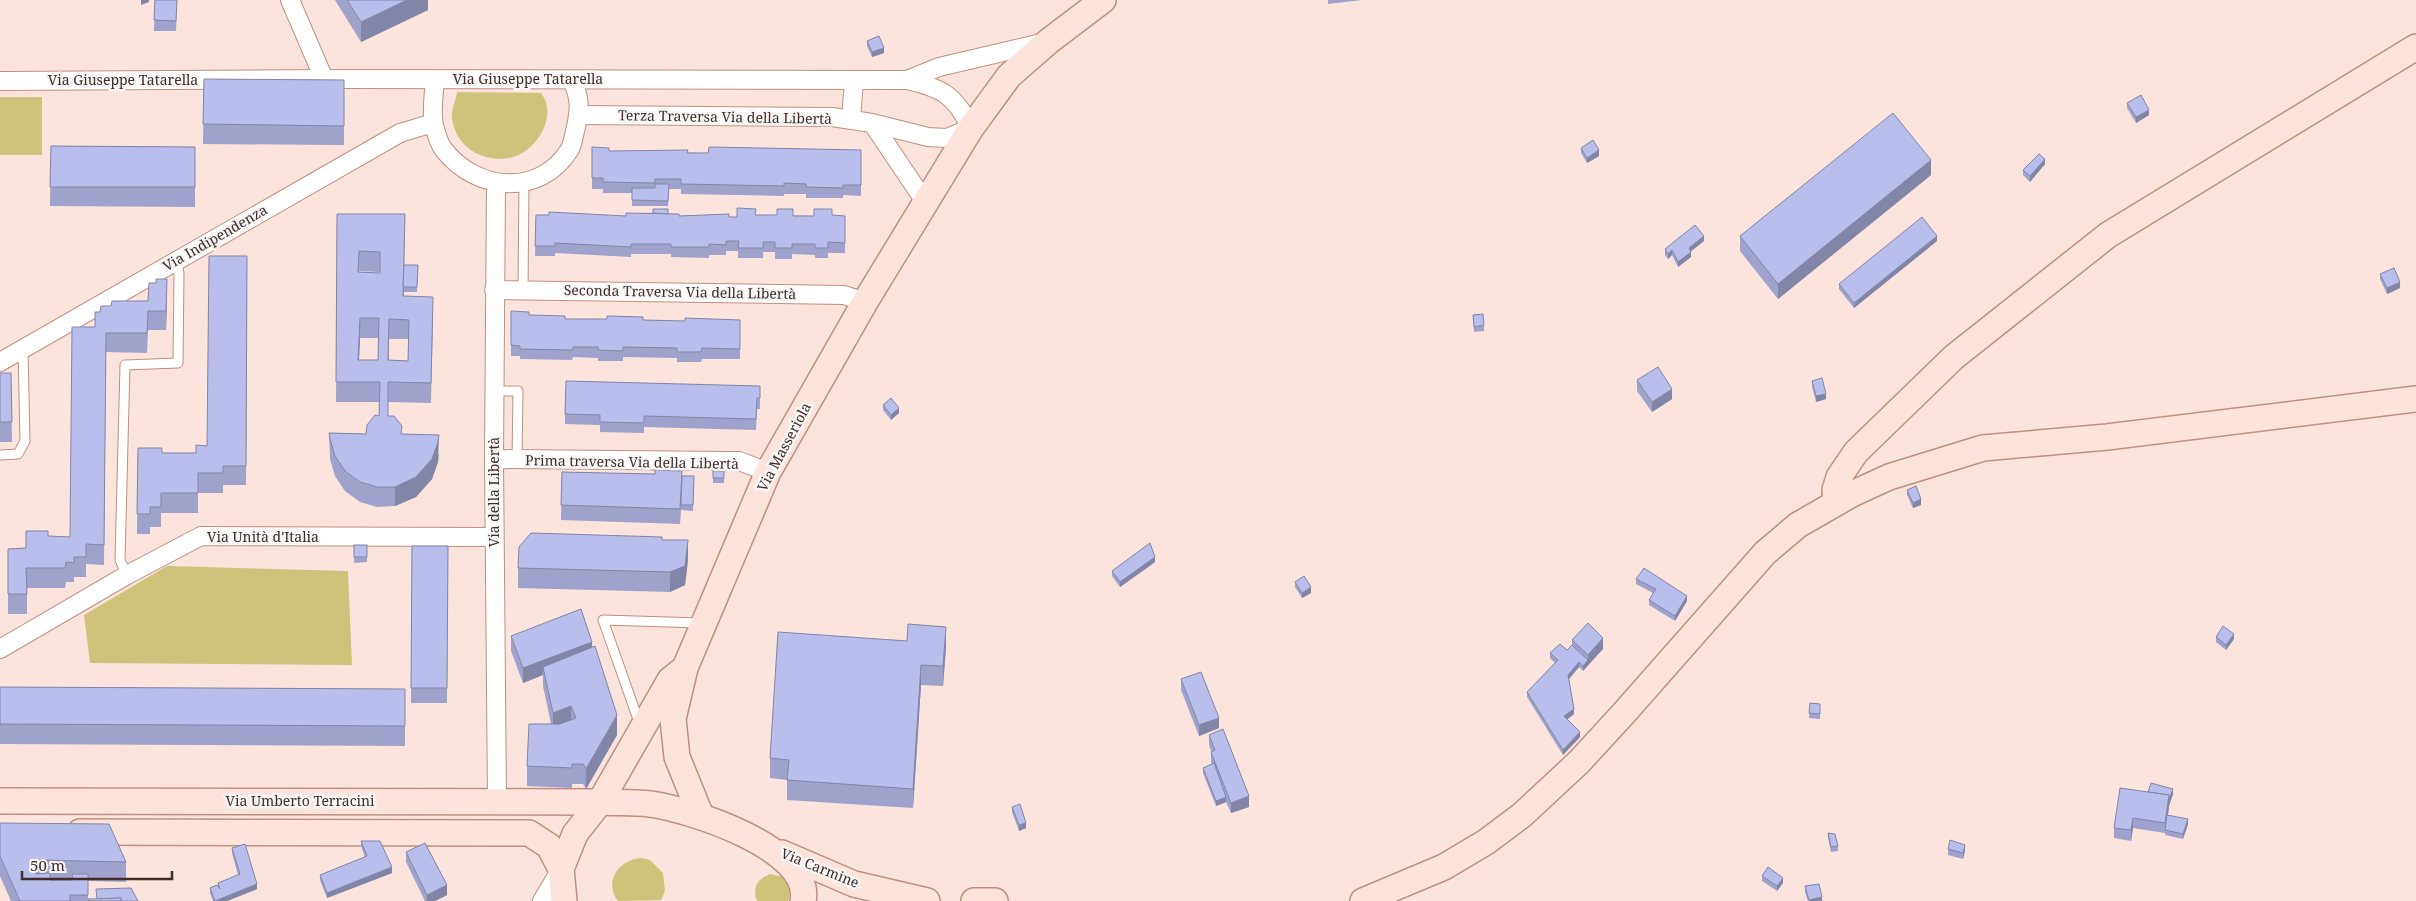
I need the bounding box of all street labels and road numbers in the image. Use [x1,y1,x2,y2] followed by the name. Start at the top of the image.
[453,69,603,88] street label: Via Giuseppe Tatarella
[48,70,198,89] street label: Via Giuseppe Tatarella
[618,105,832,128] street label: Terza Traversa Via della Libertà
[159,200,271,275] street label: Via Indipendenza
[564,280,796,303] street label: Seconda Traversa Via della Libertà
[752,399,815,494] street label: Via Masseriola
[484,437,503,547] street label: Via della Libertà
[525,450,739,473] street label: Prima traversa Via della Libertà
[207,527,319,546] street label: Via Unità d'Italia
[225,791,375,810] street label: Via Umberto Terracini
[778,843,862,892] street label: Via Carmine

